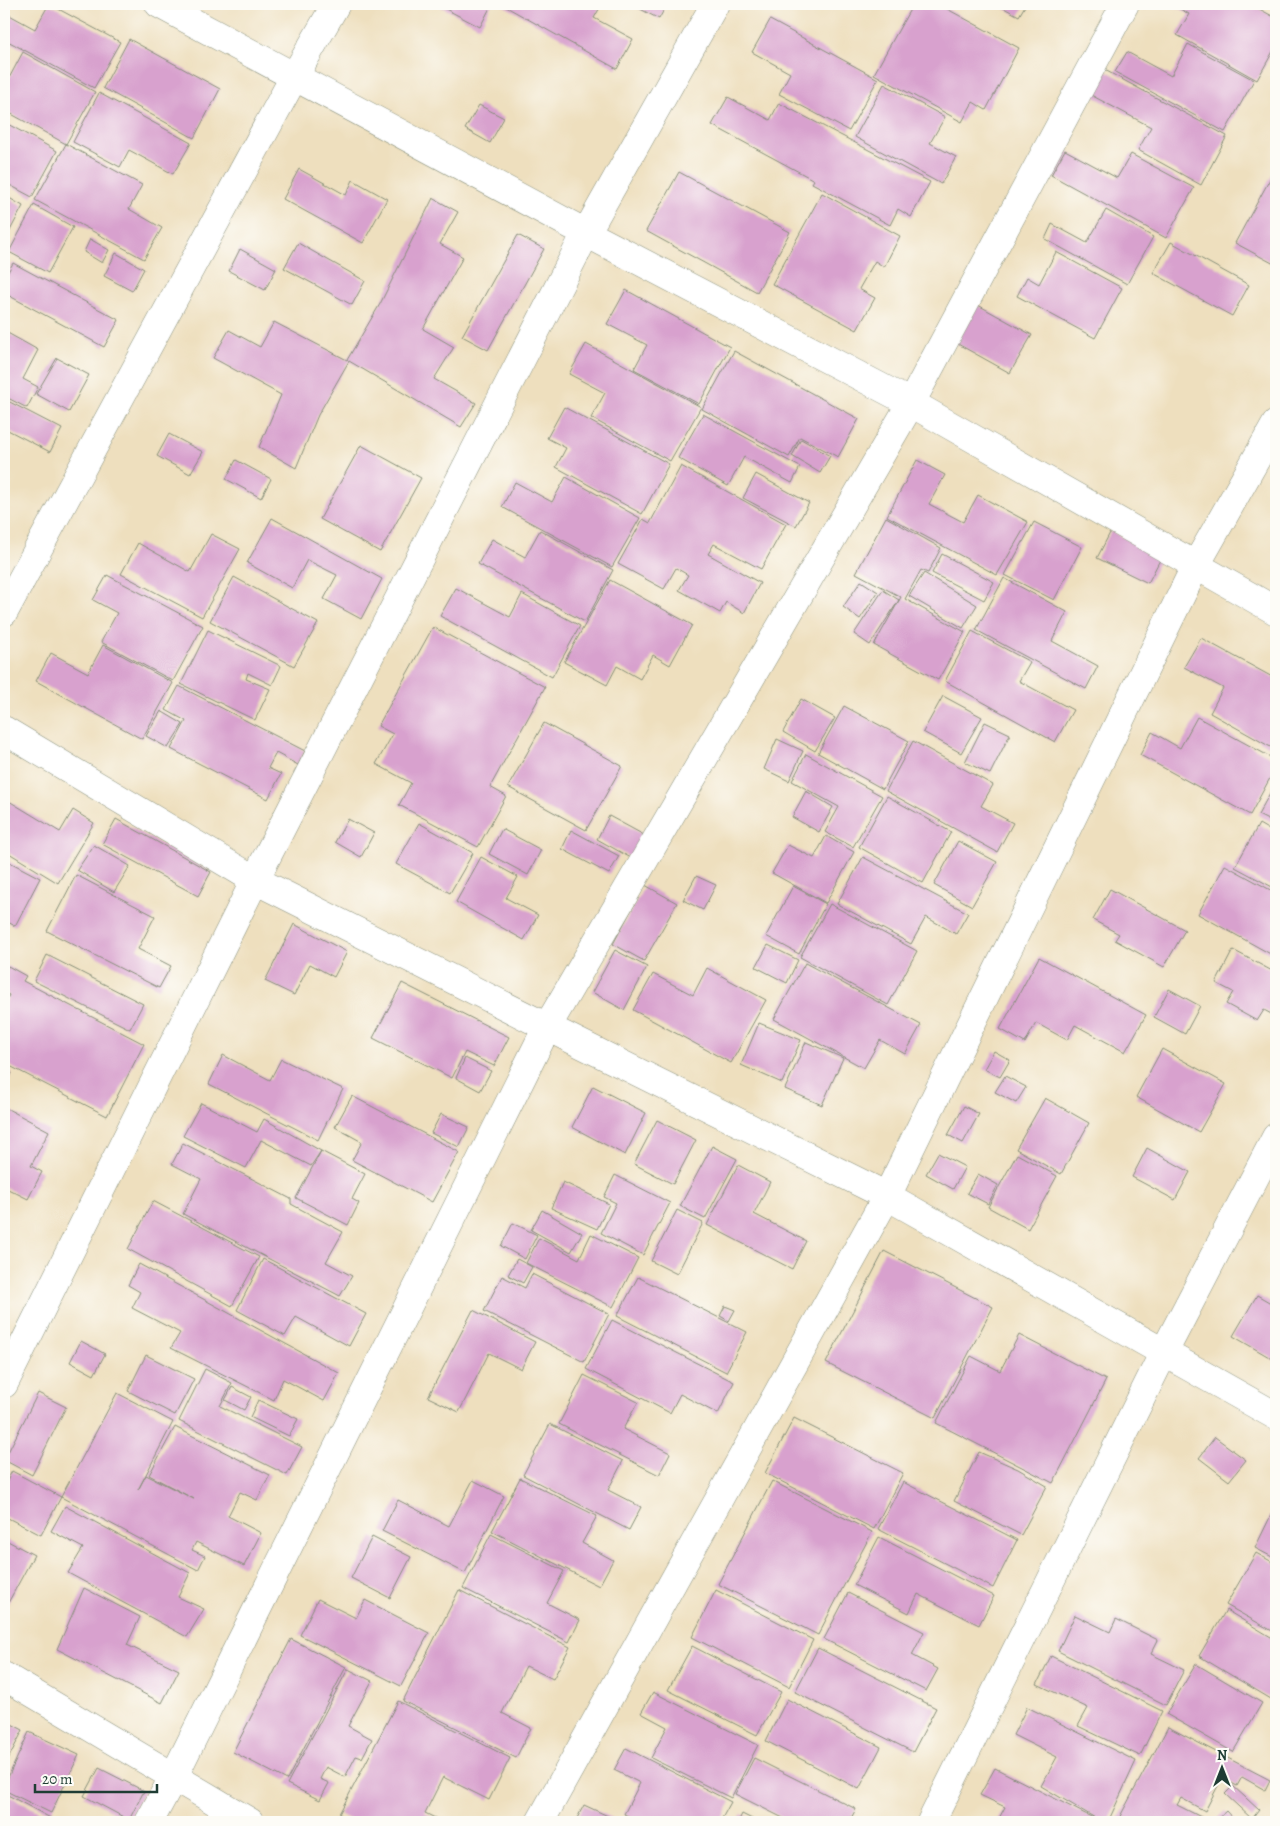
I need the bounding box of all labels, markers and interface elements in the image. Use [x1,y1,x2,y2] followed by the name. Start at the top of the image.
[1198,1744,1248,1794] north arrow
[1217,1746,1227,1765] text: N
[35,1761,158,1793] scale bar
[42,1769,73,1789] text: 20 m

